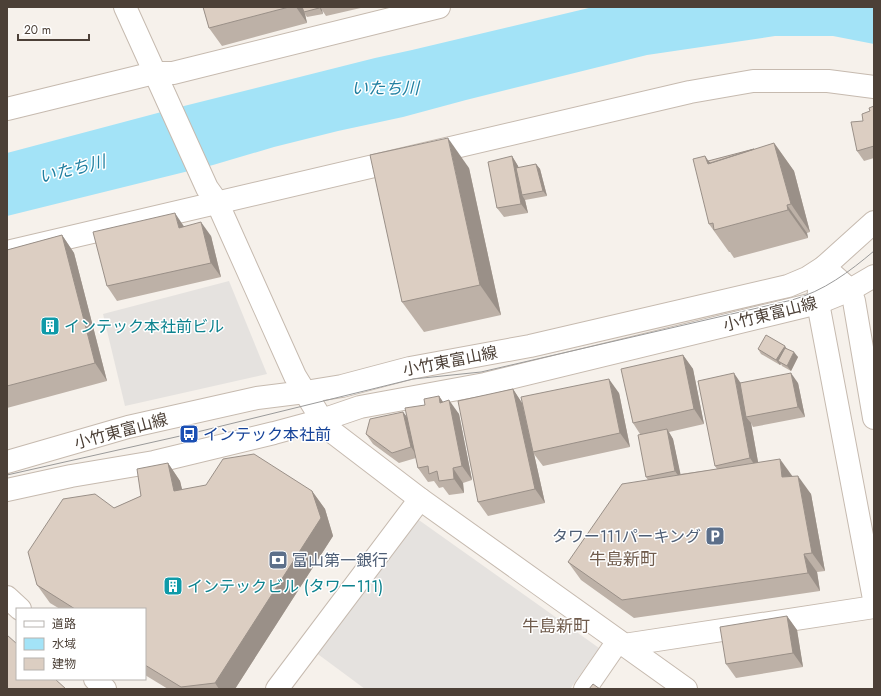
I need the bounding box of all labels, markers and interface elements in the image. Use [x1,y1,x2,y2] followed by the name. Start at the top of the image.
[18,16,89,42] scale bar
[24,21,51,39] text: 20 m
[351,76,421,100] water label: いたち川
[36,149,110,189] water label: いたち川
[721,291,819,337] street label: 小竹東富山線
[39,315,61,337] building icon: インテック本社前ビル
[64,315,224,338] place label: インテック本社前ビル
[401,341,499,381] street label: 小竹東富山線
[72,407,170,455] street label: 小竹東富山線
[178,423,200,445] bus stop icon: インテック本社前
[203,423,331,446] place label: インテック本社前
[552,525,701,548] place label: タワー111パーキング
[704,525,726,547] parking icon: タワー111パーキング
[589,547,657,571] district label: 牛島新町
[267,549,289,571] bank icon: 富山第一銀行
[292,549,388,572] place label: 富山第一銀行
[162,575,184,597] building icon: インテックビル (タワー111)
[187,575,383,598] place label: インテックビル (タワー111)
[16,608,146,680] legend
[522,614,590,638] district label: 牛島新町
[52,615,76,633] text: 道路
[52,635,76,653] text: 水域
[52,655,76,673] text: 建物

